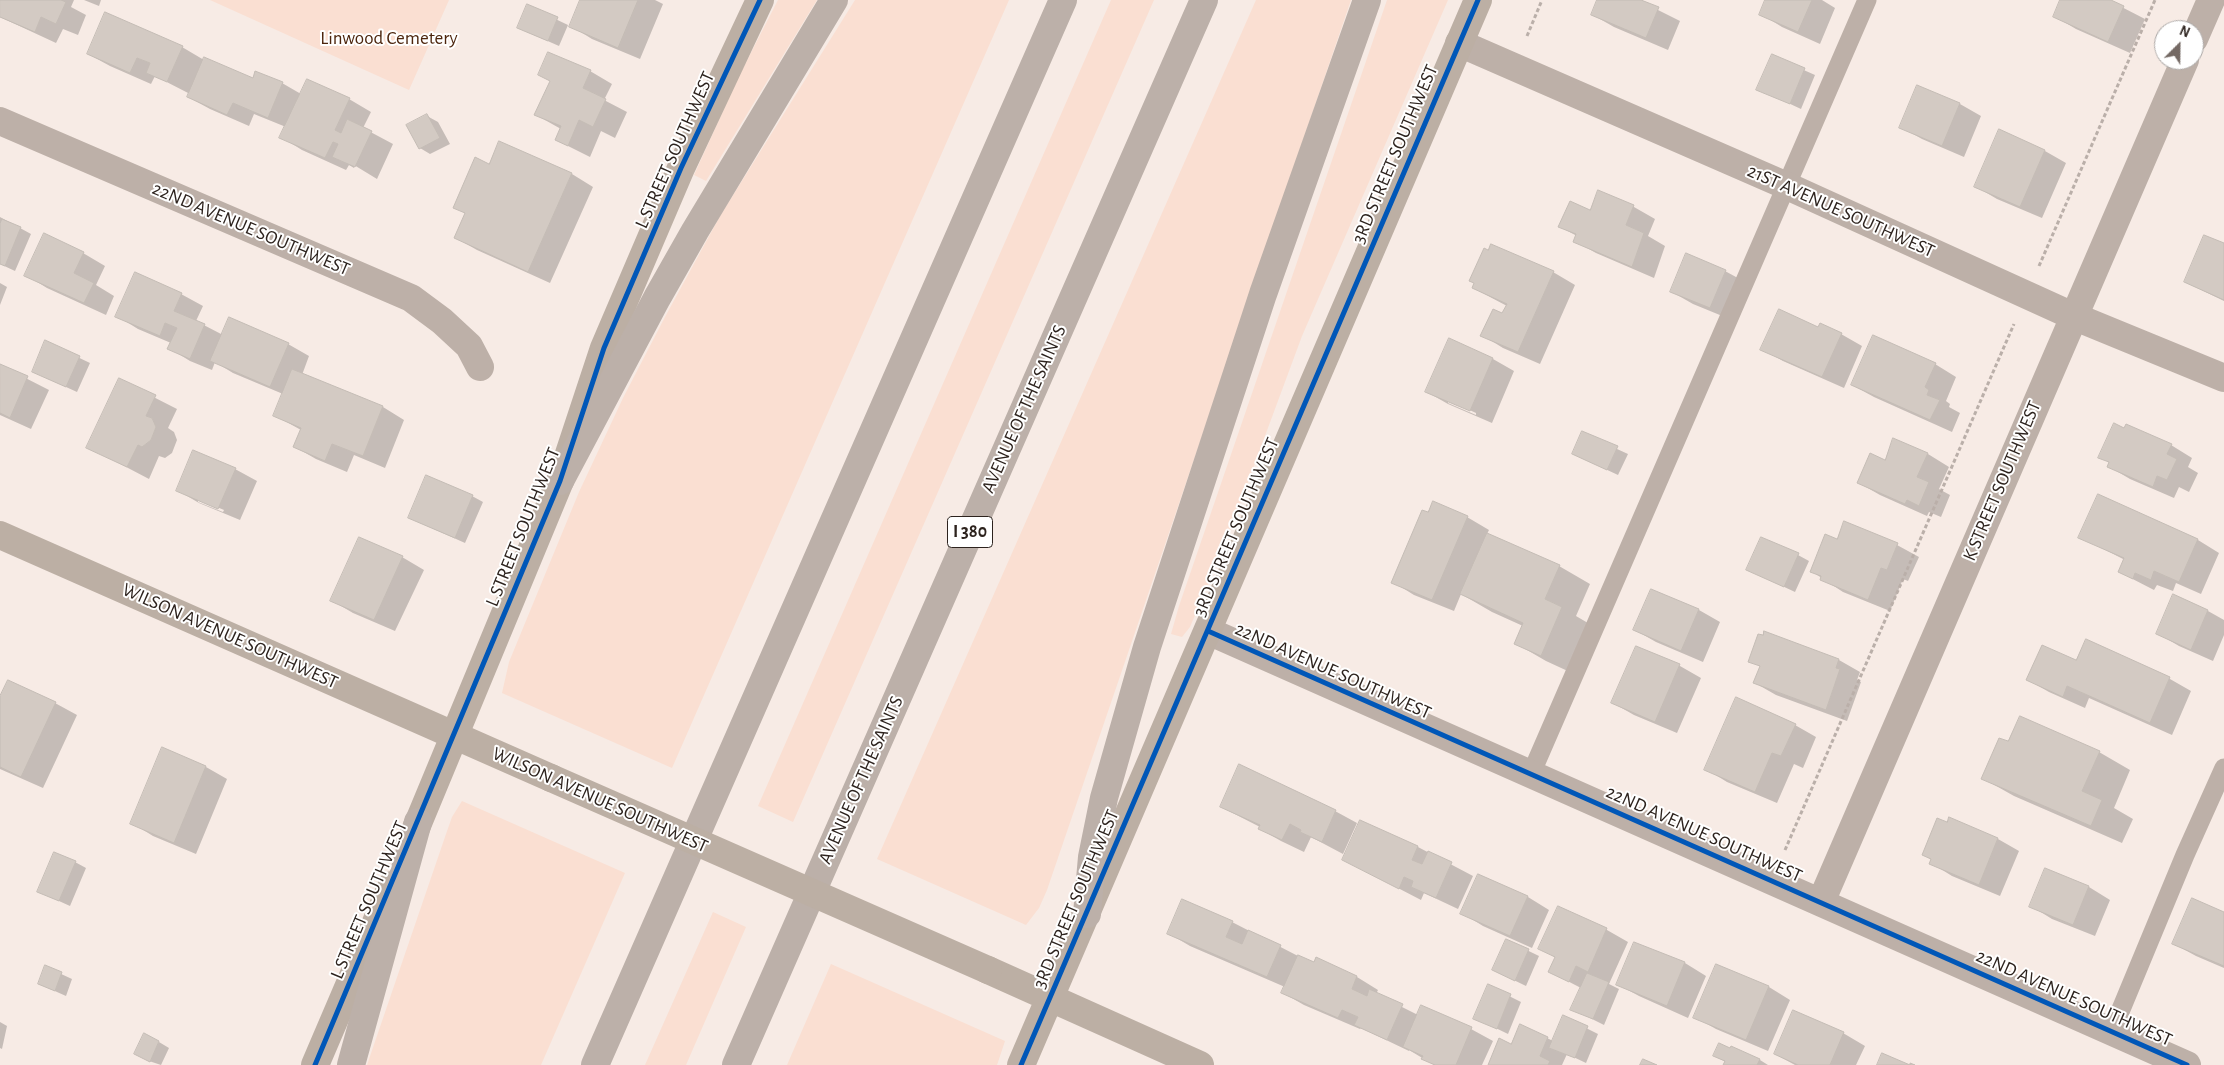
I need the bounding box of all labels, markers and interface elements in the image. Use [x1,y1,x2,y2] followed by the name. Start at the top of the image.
[2154,20,2204,70] north arrow
[2177,24,2192,40] text: N
[320,27,458,49] park label: Linwood Cemetery
[1347,61,1443,247] street label: 3RD STREET SOUTHWEST
[630,68,720,232] street label: L STREET SOUTHWEST
[1744,159,1938,263] street label: 21ST AVENUE SOUTHWEST
[149,177,353,281] street label: 22ND AVENUE SOUTHWEST
[977,322,1071,496] street label: AVENUE OF THE SAINTS
[1958,397,2046,565] street label: K STREET SOUTHWEST
[1188,434,1284,620] street label: 3RD STREET SOUTHWEST
[481,444,565,610] street label: L STREET SOUTHWEST
[948,516,992,548] road number: I 380
[119,578,341,694] street label: WILSON AVENUE SOUTHWEST
[1231,617,1435,725] street label: 22ND AVENUE SOUTHWEST
[814,693,908,867] street label: AVENUE OF THE SAINTS
[489,742,711,858] street label: WILSON AVENUE SOUTHWEST
[1602,780,1806,888] street label: 22ND AVENUE SOUTHWEST
[1028,806,1124,992] street label: 3RD STREET SOUTHWEST
[325,818,413,982] street label: L STREET SOUTHWEST
[1972,944,2176,1052] street label: 22ND AVENUE SOUTHWEST

